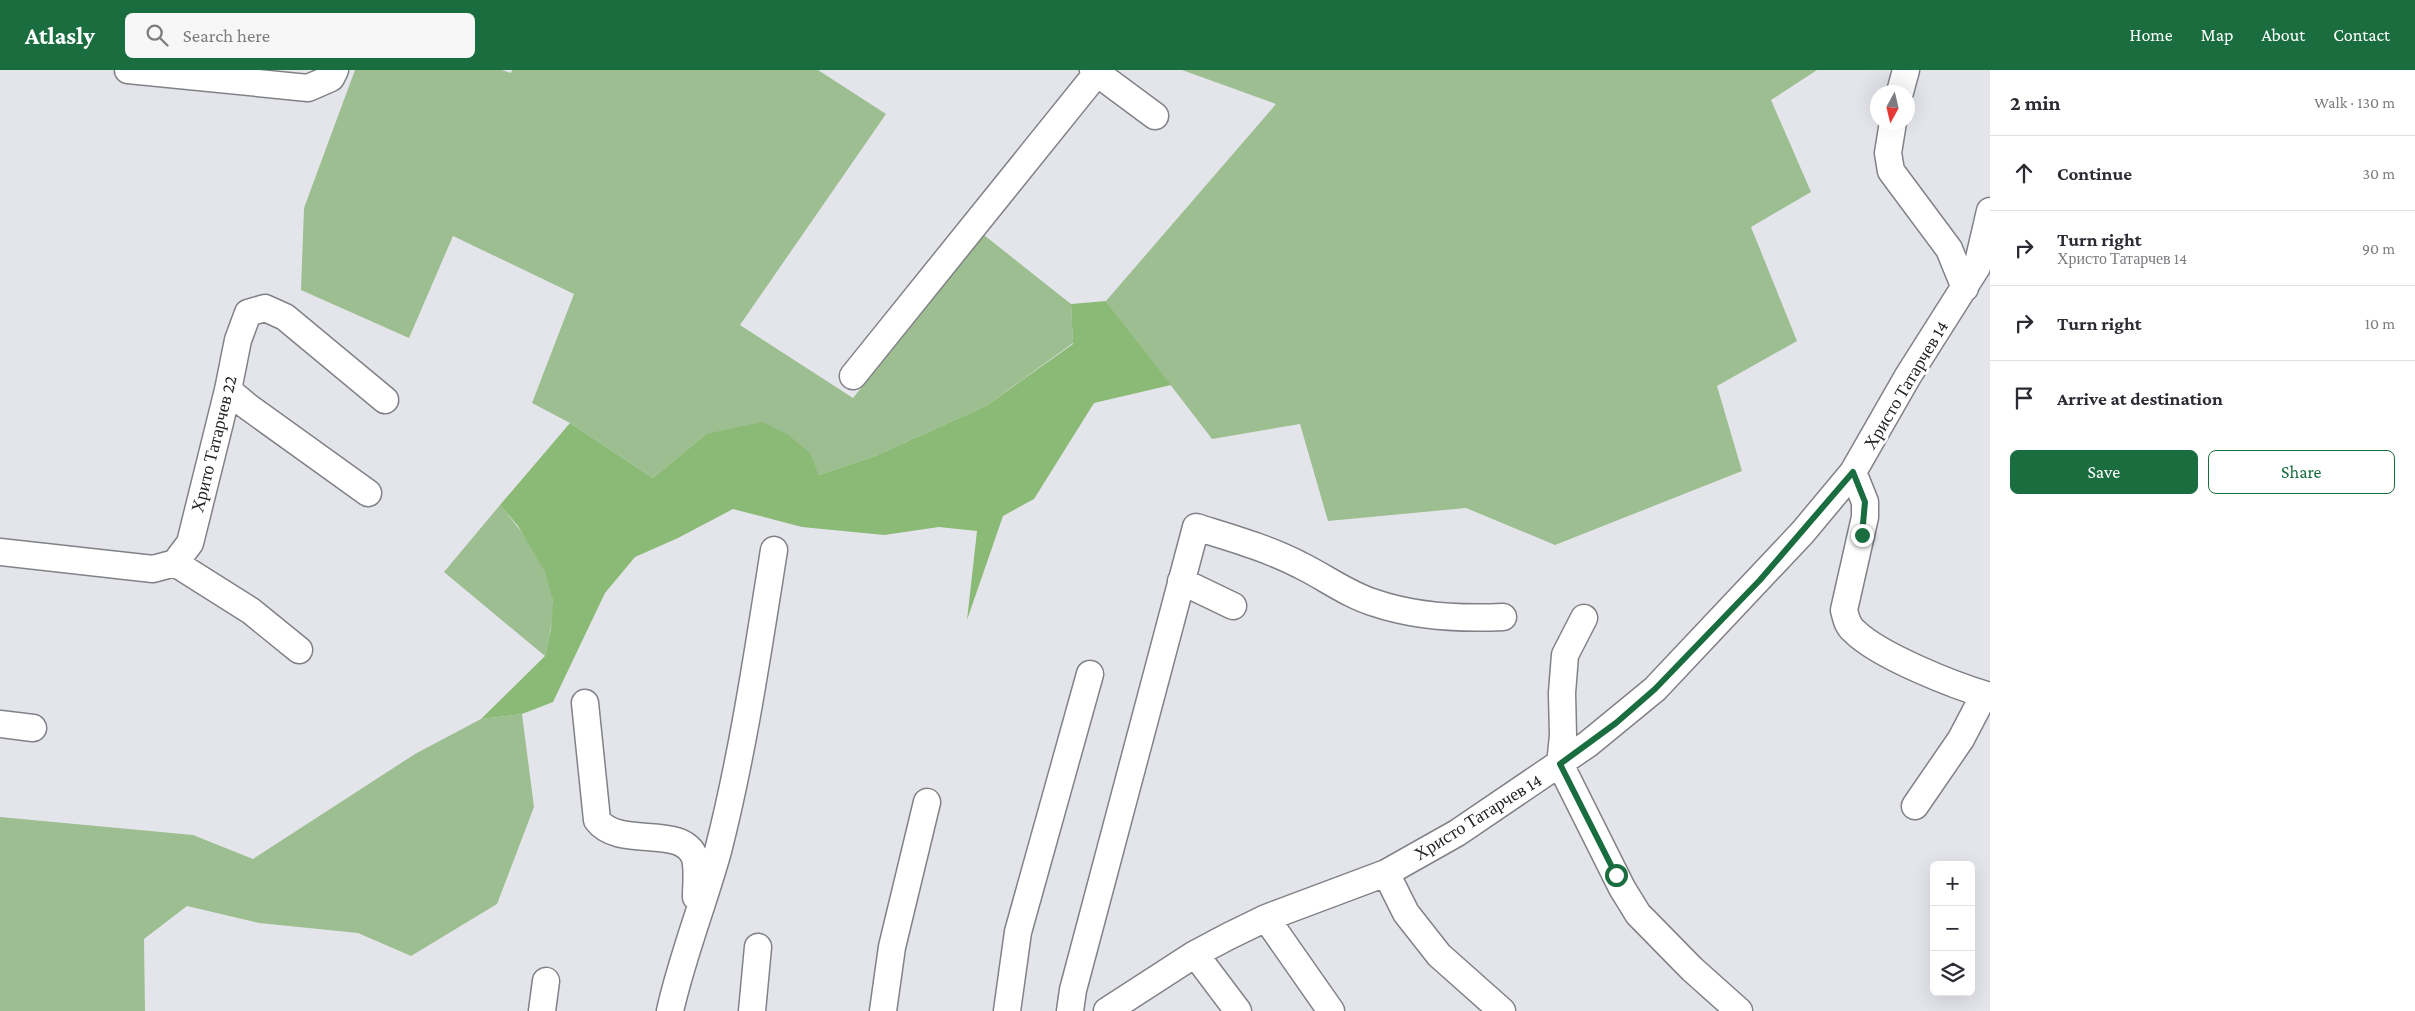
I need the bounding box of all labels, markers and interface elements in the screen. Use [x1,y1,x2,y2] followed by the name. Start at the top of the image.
[125,13,475,58] search box
[143,21,171,49] icon: search
[25,22,95,49] text: Atlasly
[183,25,270,46] text: Search here
[2130,25,2173,45] text: Home
[2201,25,2233,45] text: Map
[2261,25,2305,45] text: About
[2333,25,2390,45] text: Contact
[1870,85,1915,130] north arrow
[2010,91,2061,115] text: 2 min
[2314,94,2395,111] text: Walk · 130 m
[2010,159,2038,187] icon: ahead
[2057,163,2132,184] text: Continue
[2363,165,2395,182] text: 30 m
[2057,229,2142,250] text: Turn right
[2010,234,2038,262] icon: right
[2362,240,2395,257] text: 90 m
[2057,250,2187,267] text: Христо Татарчев 14
[2010,309,2038,337] icon: right
[2057,313,2142,334] text: Turn right
[2365,315,2395,332] text: 10 m
[1860,317,1952,453] street label: Христо Татарчев 14
[187,374,241,514] street label: Хрито Татарчев 22
[2010,384,2038,412] icon: arrive
[2057,388,2223,409] text: Arrive at destination
[2010,450,2198,494] button: Save
[2208,450,2395,494] button: Share
[1851,524,1874,547] route end
[1411,770,1545,864] street label: Христо Татарчев 14
[1930,861,1975,996] map controls
[1930,861,1975,906] button: +
[1605,864,1628,887] route start
[1930,906,1975,951] button: −
[1930,951,1975,996] button: layers

